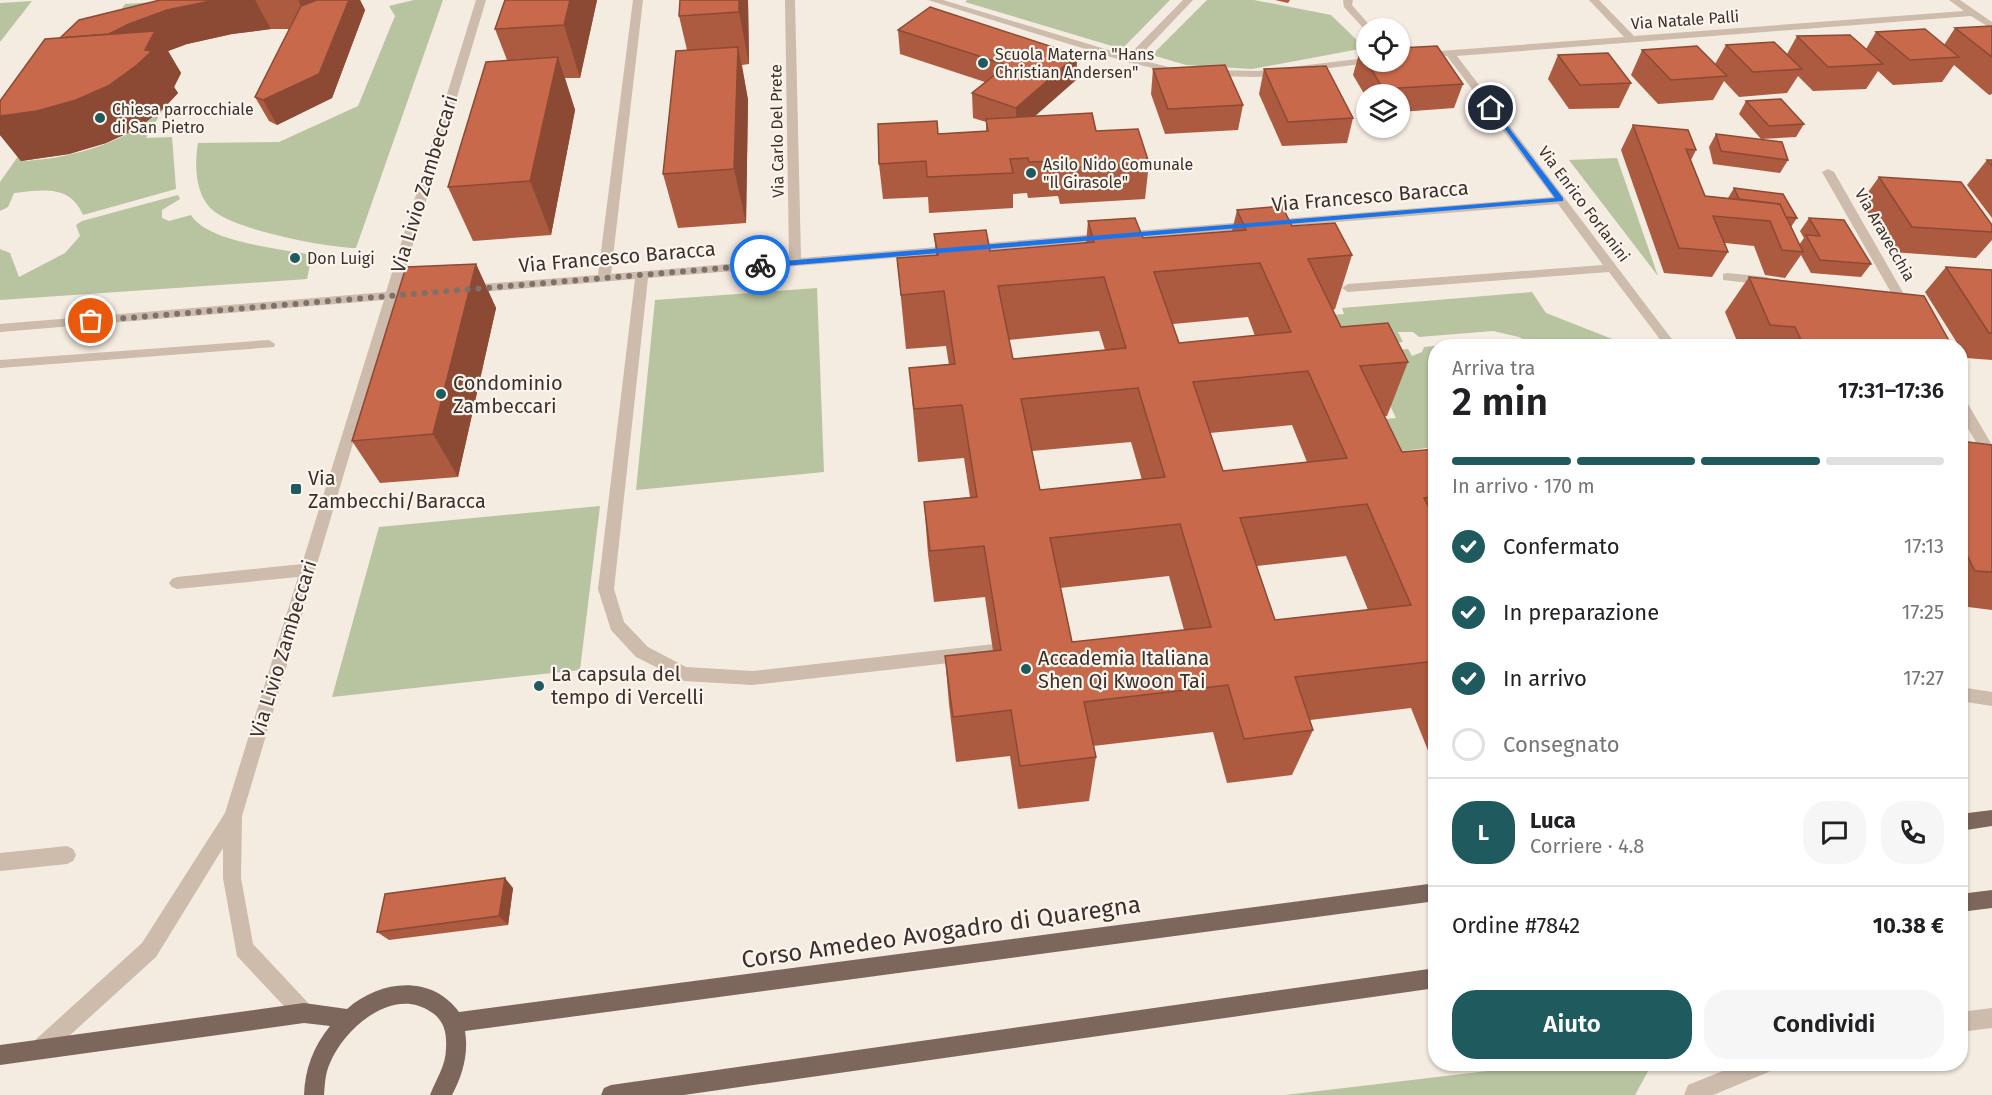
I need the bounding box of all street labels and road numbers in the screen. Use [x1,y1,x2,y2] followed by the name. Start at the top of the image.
[1630,7,1740,33] street label: Via Natale Palli
[766,64,788,198] street label: Via Carlo Del Prete
[386,92,462,276] street label: Via Livio Zambeccari
[1534,143,1634,265] street label: Via Enrico Forlanini
[1271,175,1469,217] street label: Via Francesco Baracca
[1851,185,1919,285] street label: Via Aravecchia
[518,236,716,278] street label: Via Francesco Baracca
[245,557,321,741] street label: Via Livio Zambeccari
[740,890,1142,974] street label: Corso Amedeo Avogadro di Quaregna

